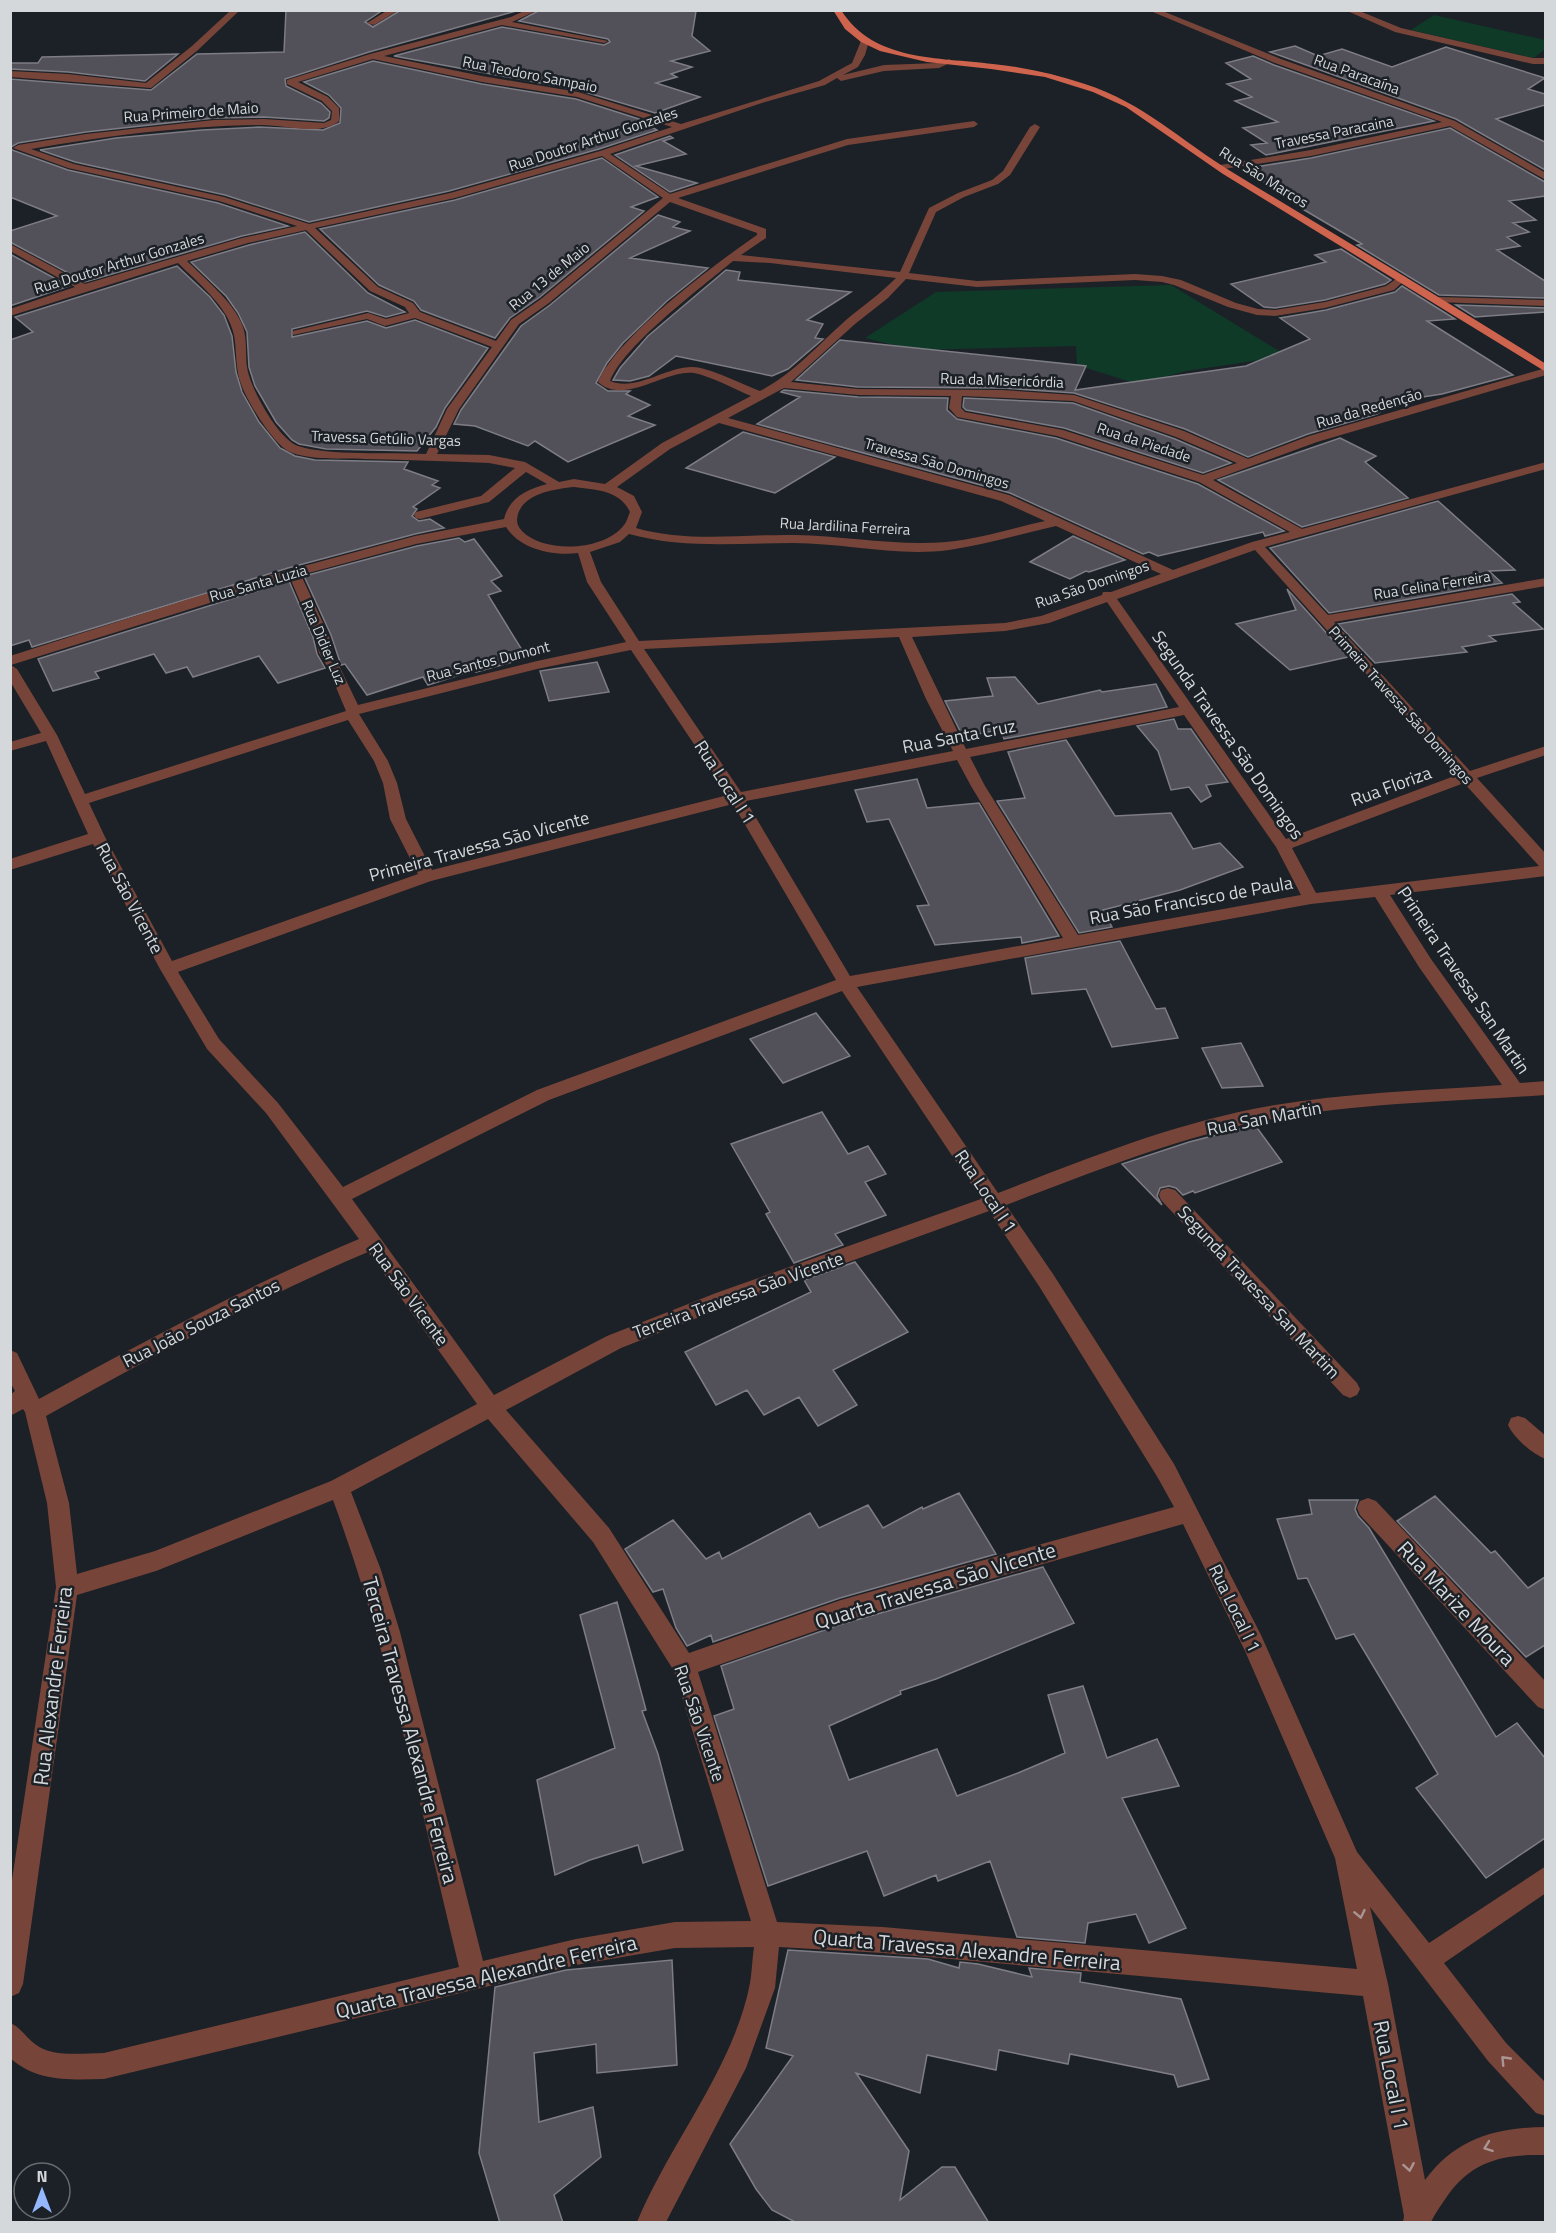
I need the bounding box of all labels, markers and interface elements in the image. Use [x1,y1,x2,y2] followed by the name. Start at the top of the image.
[1311,48,1404,100] street label: Rua Paracaína
[461,50,599,98] street label: Rua Teodoro Sampaio
[123,96,259,128] street label: Rua Primeiro de Maio
[505,101,681,177] street label: Rua Doutor Arthur Gonzales
[1273,109,1396,155] street label: Travessa Paracaina
[1215,140,1313,214] street label: Rua São Marcos
[31,226,207,300] street label: Rua Doutor Arthur Gonzales
[504,236,594,316] street label: Rua 13 de Maio
[940,366,1065,394] street label: Rua da Misericórdia
[1313,382,1425,434] street label: Rua da Redenção
[1094,416,1194,468] street label: Rua da Piedade
[311,424,461,452] street label: Travessa Getúlio Vargas
[862,431,1012,495] street label: Travessa São Domingos
[779,511,911,541] street label: Rua Jardilina Ferreira
[1032,554,1152,614] street label: Rua São Domingos
[207,558,310,608] street label: Rua Santa Luzia
[1372,564,1493,606] street label: Rua Celina Ferreira
[296,596,352,688] street label: Rua Didier Luz
[1323,621,1479,789] street label: Primeira Travessa São Domingos
[1145,625,1311,845] street label: Segunda Travessa São Domingos
[424,634,553,687] street label: Rua Santos Dumont
[900,712,1018,760] street label: Rua Santa Cruz
[688,735,762,829] street label: Rua Local I 1
[1347,759,1435,813] street label: Rua Floriza
[366,804,592,888] street label: Primeira Travessa São Vicente
[89,838,171,958] street label: Rua São Vicente
[1087,869,1295,931] street label: Rua São Francisco de Paula
[1391,881,1537,1079] street label: Primeira Travessa San Martin
[1204,1094,1324,1142] street label: Rua San Martin
[948,1144,1024,1238] street label: Rua Local I 1
[1171,1199,1347,1385] street label: Segunda Travessa San Martim
[362,1237,456,1351] street label: Rua São Vicente
[629,1244,847,1346] street label: Terceira Travessa São Vicente
[118,1272,284,1374] street label: Rua João Souza Santos
[810,1533,1060,1637] street label: Quarta Travessa São Vicente
[1390,1533,1524,1673] street label: Rua Marize Moura
[1202,1559,1268,1657] street label: Rua Local I 1
[355,1573,468,1888] street label: Terceira Travessa Alexandre Ferreira
[24,1584,80,1787] street label: Rua Alexandre Ferreira
[667,1661,733,1785] street label: Rua São Vicente
[1352,1909,1365,1919] one-way arrow
[812,1920,1123,1978] street label: Quarta Travessa Alexandre Ferreira
[332,1926,640,2026] street label: Quarta Travessa Alexandre Ferreira
[1366,2018,1418,2132] street label: Rua Local I 1
[1501,2057,1512,2067] one-way arrow
[1483,2139,1494,2152] one-way arrow
[12,2161,72,2221] north arrow
[1403,2163,1415,2172] one-way arrow
[36,2164,48,2188] text: N

